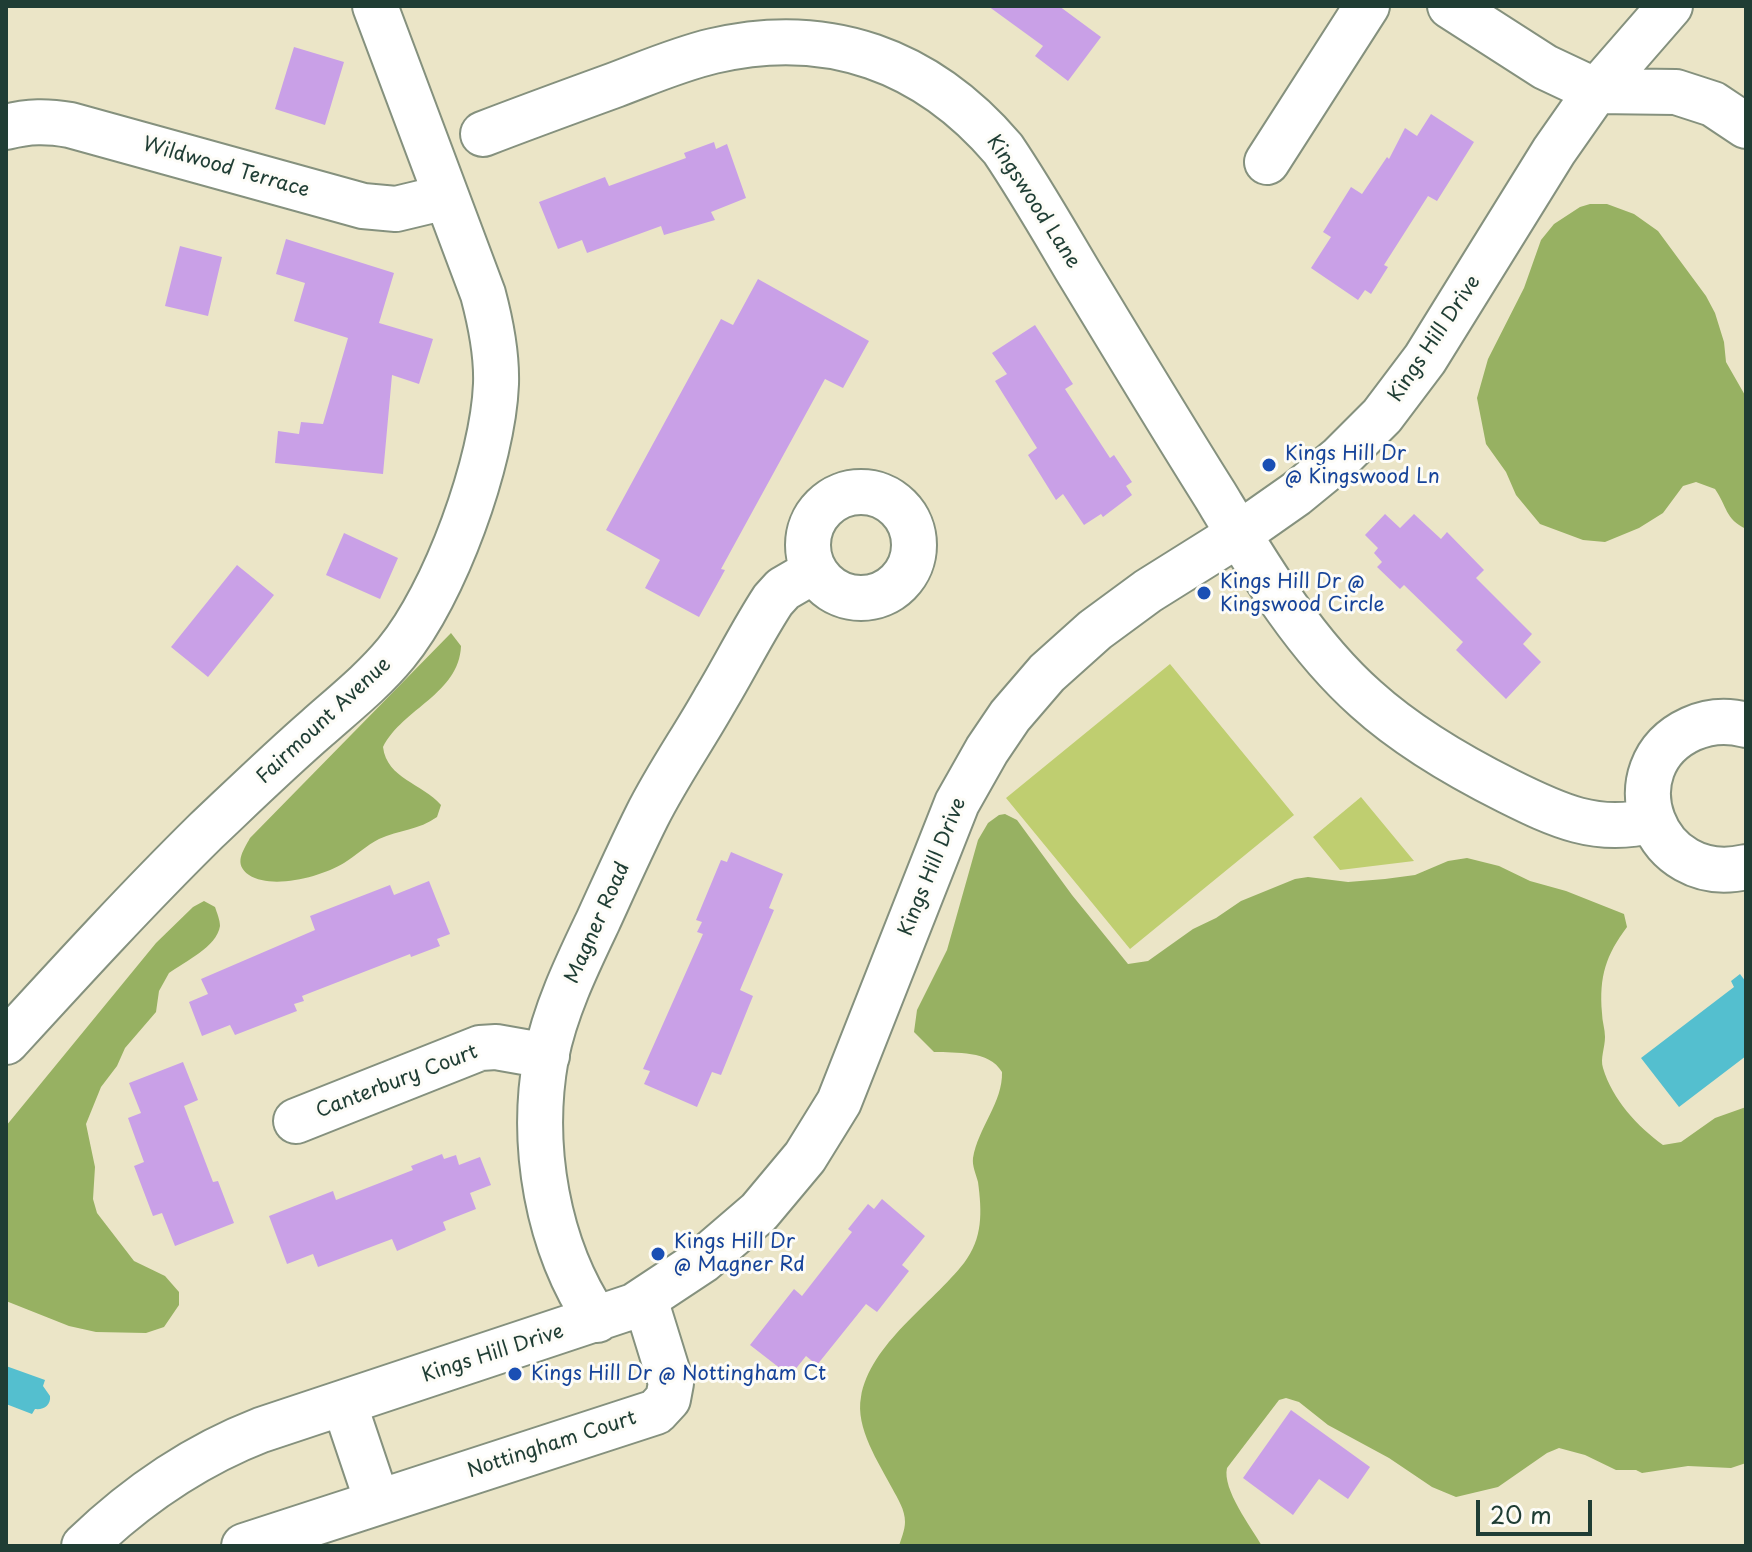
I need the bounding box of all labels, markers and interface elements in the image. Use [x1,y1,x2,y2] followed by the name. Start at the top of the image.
[981,131,1085,273] street label: Kingswood Lane
[140,133,312,203] street label: Wildwood Terrace
[1384,271,1486,407] street label: Kings Hill Drive
[1285,442,1440,489] place label: Kings Hill Dr @ Kingswood Ln
[1260,456,1278,474] marker: Kings Hill Dr @ Kingswood Ln
[1220,570,1385,617] place label: Kings Hill Dr @ Kingswood Circle
[1195,584,1213,602] marker: Kings Hill Dr @ Kingswood Circle
[252,653,396,789] street label: Fairmount Avenue
[894,794,972,940] street label: Kings Hill Drive
[561,859,635,987] street label: Magner Road
[313,1040,481,1124] street label: Canterbury Court
[674,1230,805,1277] place label: Kings Hill Dr @ Magner Rd
[649,1245,667,1263] marker: Kings Hill Dr @ Magner Rd
[419,1320,567,1388] street label: Kings Hill Drive
[531,1362,826,1386] place label: Kings Hill Dr @ Nottingham Ct
[506,1365,524,1383] marker: Kings Hill Dr @ Nottingham Ct
[465,1406,639,1484] street label: Nottingham Court
[1480,1484,1596,1534] scale bar
[1490,1496,1552,1532] text: 20 m

